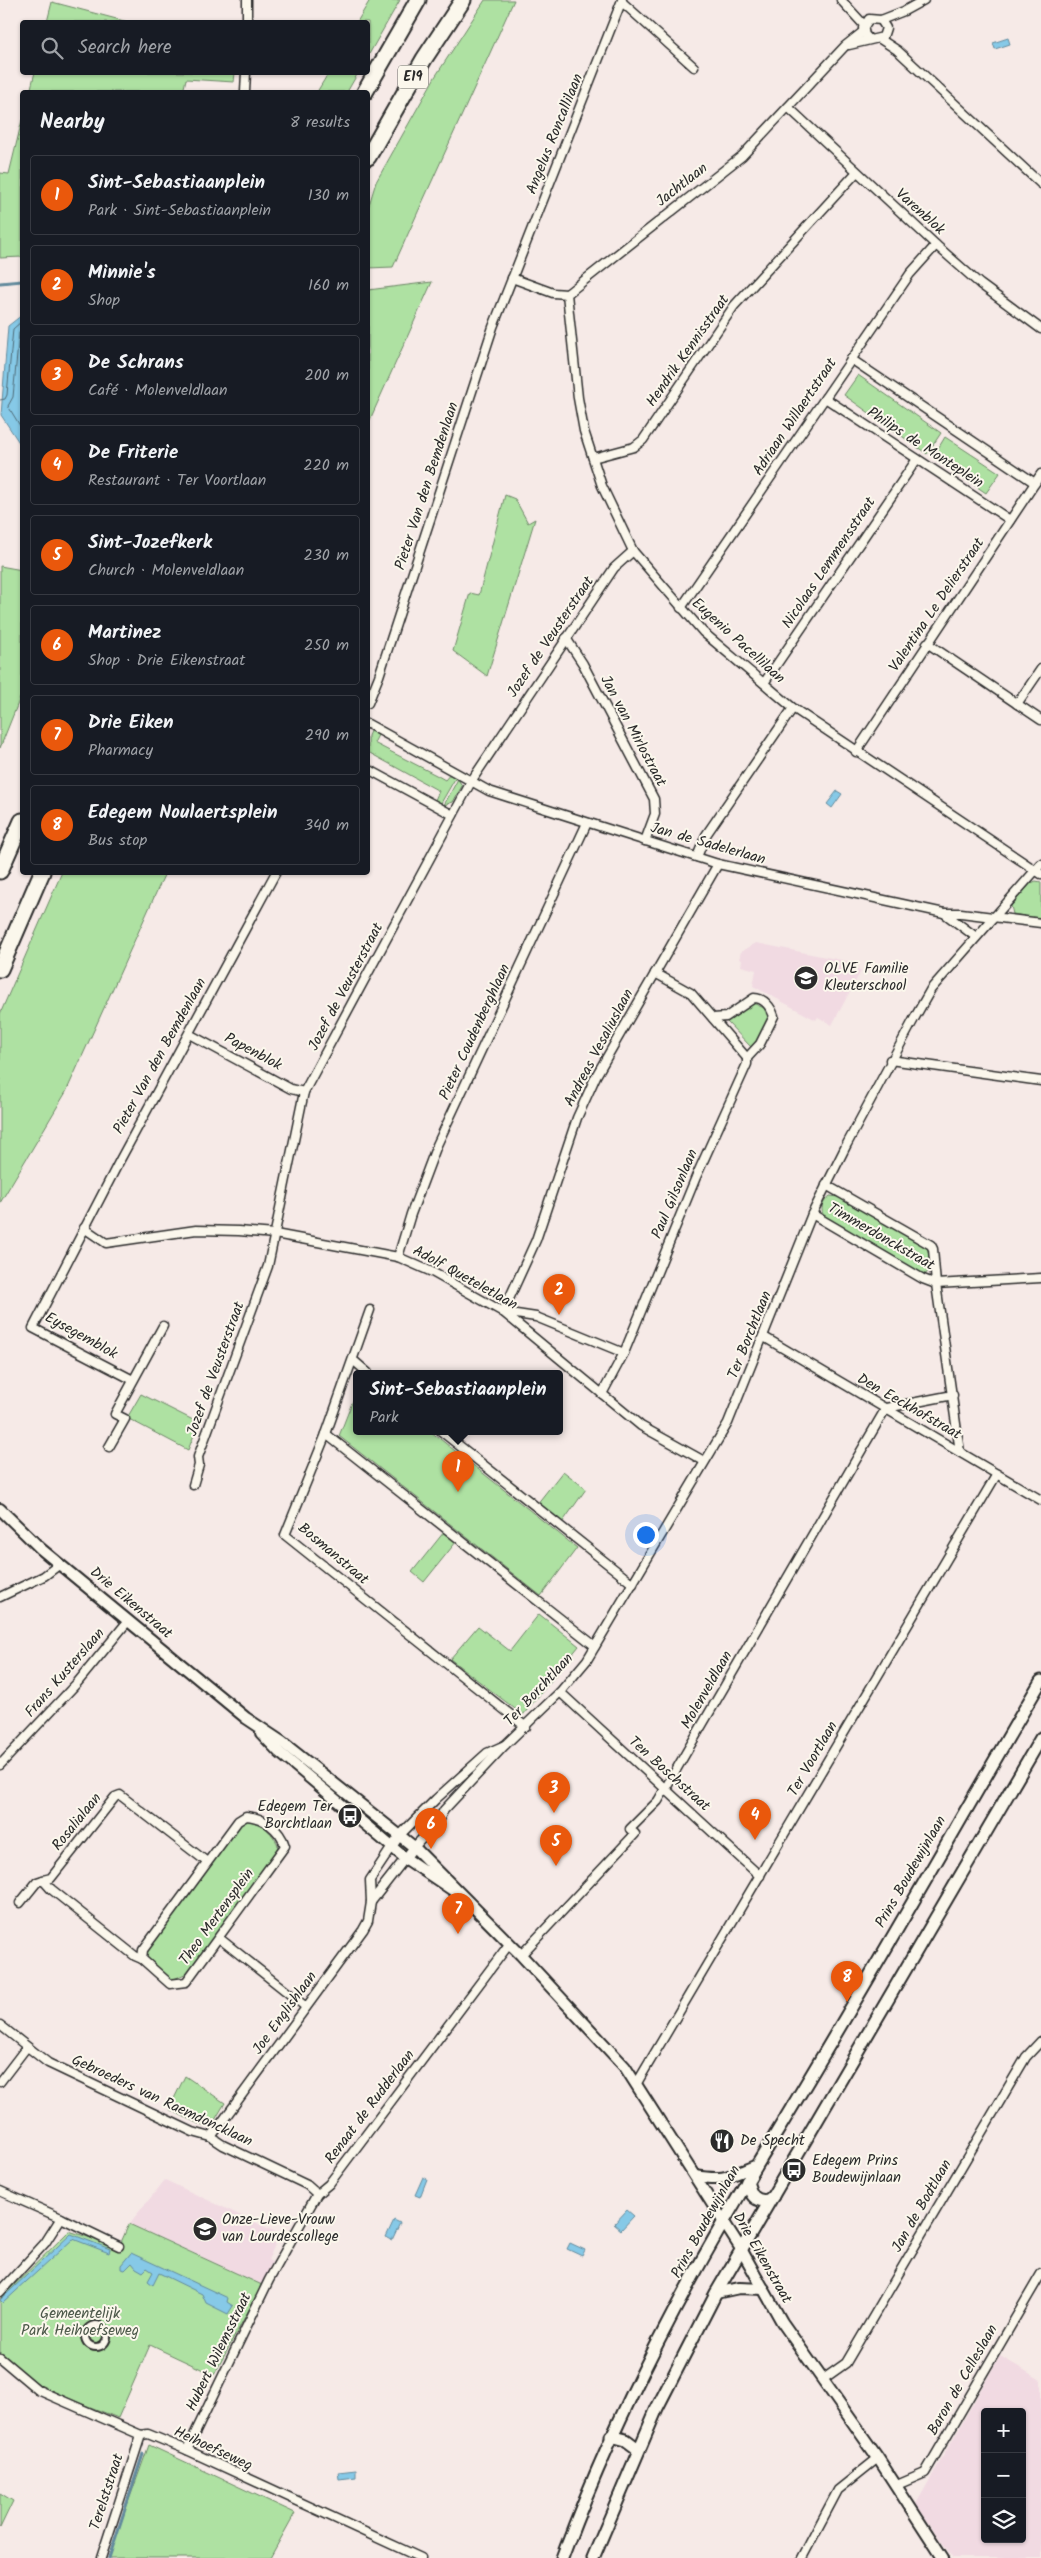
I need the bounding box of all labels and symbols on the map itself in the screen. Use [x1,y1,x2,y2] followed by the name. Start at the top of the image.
[398,66,428,88] road number: E19
[520,70,590,198] street label: Angelus Roncallilaan
[651,157,713,213] street label: Jachtlaan
[890,183,951,242] street label: Varenblok
[640,290,736,412] street label: Hendrik Kennisstraat
[747,353,843,481] street label: Adriaan Willaertstraat
[388,399,466,573] street label: Pieter Van den Bemdenlaan
[862,401,988,495] street label: Philips de Monteplein
[776,492,882,634] street label: Nicolaas Lemmensstraat
[883,533,991,677] street label: Valentina Le Delierstraat
[501,571,601,703] street label: Jozef de Veusterstraat
[686,592,790,690] street label: Eugenio Pacellilaan
[593,671,673,791] street label: Jan van Mirlostraat
[648,816,768,872] street label: Jan de Sadelerlaan
[302,919,390,1055] street label: Jozef de Veusterstraat
[824,957,909,998] place label: OLVE Familie Kleuterschool
[433,960,517,1104] street label: Pieter Coudenberghlaan
[793,965,819,991] school or university icon: OLVE Familie Kleuterschool
[107,973,213,1139] street label: Pieter Van den Bemdenlaan
[558,985,640,1111] street label: Andreas Vesaliuslaan
[220,1027,287,1078] street label: Papenblok
[645,1145,705,1243] street label: Paul Gilsonlaan
[823,1197,939,1278] street label: Timmerdonckstraat
[408,1239,522,1317] street label: Adolf Queteletlaan
[543,1274,575,1315] pin: 2
[721,1287,779,1383] street label: Ter Borchtlaan
[180,1298,252,1440] street label: Jozef de Veusterstraat
[40,1306,123,1366] street label: Eysegemblok
[852,1367,966,1447] street label: Den Eeckhofstraat
[442,1451,474,1492] pin: 1
[292,1517,374,1591] street label: Bosmanstraat
[633,1522,659,1548] your location
[84,1561,178,1645] street label: Drie Eikenstraat
[19,1623,111,1723] street label: Frans Kusterslaan
[675,1646,739,1734] street label: Molenveldlaan
[498,1648,580,1732] street label: Ter Borchtlaan
[782,1717,844,1801] street label: Ter Voortlaan
[623,1731,716,1818] street label: Ten Boschstraat
[538,1772,570,1813] pin: 3
[46,1788,108,1856] street label: Rosalialaan
[257,1795,333,1836] place label: Edegem Ter Borchtlaan
[739,1799,771,1840] pin: 4
[337,1803,363,1829] bus stop icon: Edegem Ter Borchtlaan
[415,1808,447,1849] pin: 6
[869,1811,953,1933] street label: Prins Boudewijnlaan
[540,1825,572,1866] pin: 5
[173,1863,261,1971] street label: Theo Mertensplein
[442,1893,474,1934] pin: 7
[831,1961,863,2002] pin: 8
[247,1966,323,2060] street label: Joe Englishlaan
[319,2045,421,2169] street label: Renaat de Rudderlaan
[67,2048,257,2154] street label: Gebroeders van Raemdoncklaan
[709,2128,735,2154] restaurant icon: De Specht
[740,2129,805,2153] place label: De Specht
[812,2149,901,2190] place label: Edegem Prins Boudewijnlaan
[886,2155,958,2257] street label: Jan de Bodtlaan
[781,2157,807,2183] bus stop icon: Edegem Prins Boudewijnlaan
[665,2161,747,2283] street label: Prins Boudewijnlaan
[222,2208,339,2249] place label: Onze-Lieve-Vrouw van Lourdescollege
[726,2208,798,2308] street label: Drie Eikenstraat
[192,2216,218,2242] school or university icon: Onze-Lieve-Vrouw van Lourdescollege
[180,2288,258,2416] street label: Hubert Wilemsstraat
[21,2302,139,2343] park label: Gemeentelijk Park Heihoefseweg
[921,2320,1005,2440] street label: Baron de Celleslaan
[170,2420,256,2478] street label: Heihoefseweg
[83,2450,131,2533] street label: Terelststraat

